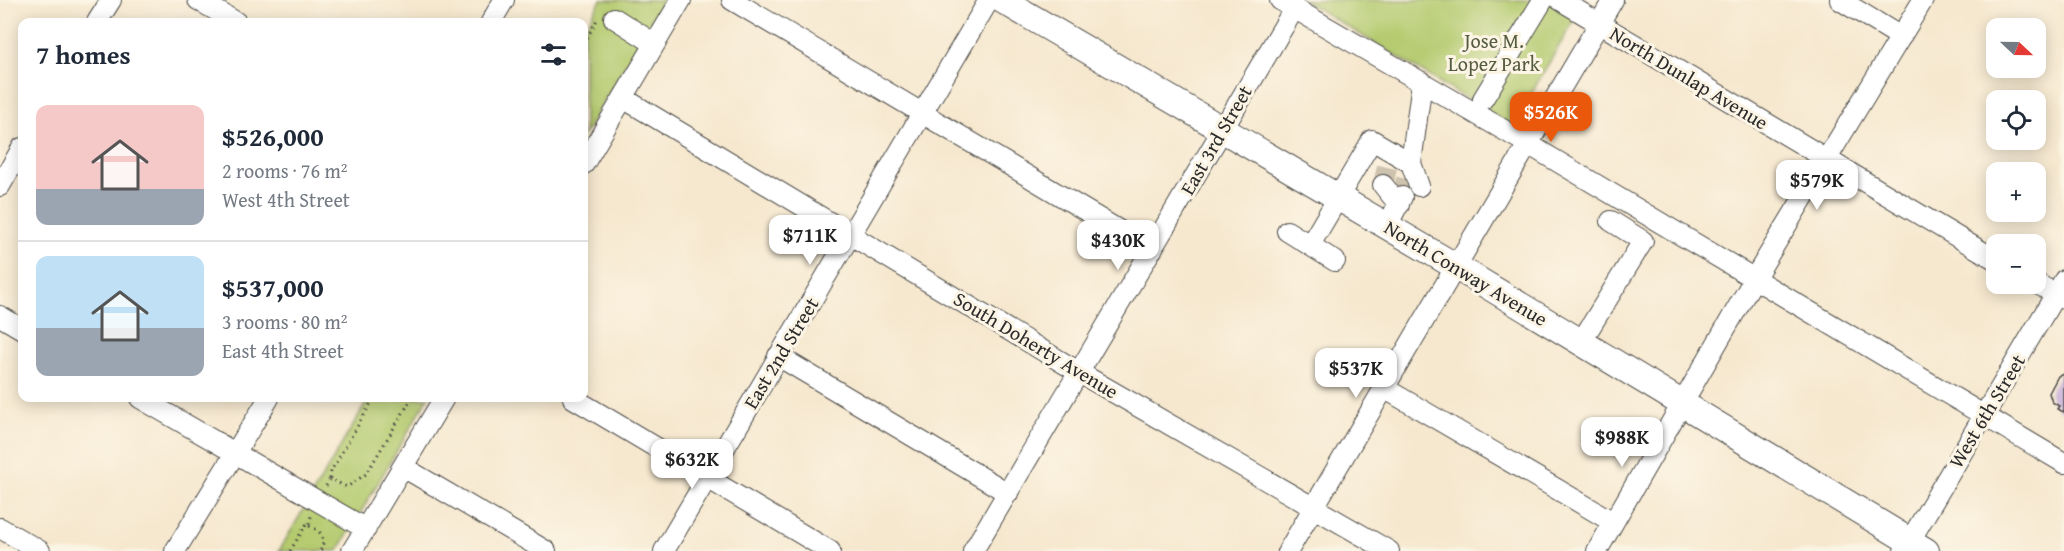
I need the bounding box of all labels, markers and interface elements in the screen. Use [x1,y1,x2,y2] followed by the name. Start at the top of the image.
[1986,18,2046,78] north arrow
[1986,18,2046,294] map controls
[1605,19,1774,136] street label: North Dunlap Avenue
[1448,26,1541,78] park label: Jose M. Lopez Park
[36,35,131,74] text: 7 homes
[537,38,570,71] icon: filters
[1172,80,1259,200] street label: East 3rd Street
[1986,90,2046,150] button: locate
[1509,92,1593,143] pin: $526K
[1524,97,1578,126] text: $526K
[222,117,324,156] text: $526,000
[84,129,156,201] icon: home
[222,156,348,185] text: 2 rooms · 76 m²
[1775,160,1859,211] pin: $579K
[1986,162,2046,222] button: +
[1790,165,1844,194] text: $579K
[222,185,350,214] text: West 4th Street
[1379,212,1553,333] street label: North Conway Avenue
[768,215,852,266] pin: $711K
[783,220,837,249] text: $711K
[1076,220,1160,271] pin: $430K
[1091,225,1145,254] text: $430K
[1986,234,2046,294] button: −
[222,268,324,307] text: $537,000
[84,280,156,352] icon: home
[948,284,1124,405] street label: South Doherty Avenue
[736,291,825,414] street label: East 2nd Street
[222,307,348,336] text: 3 rooms · 80 m²
[222,336,344,365] text: East 4th Street
[1314,348,1398,399] pin: $537K
[1941,348,2032,473] street label: West 6th Street
[1329,353,1383,382] text: $537K
[1580,417,1664,468] pin: $988K
[1595,422,1649,451] text: $988K
[650,439,734,490] pin: $632K
[665,444,719,473] text: $632K

